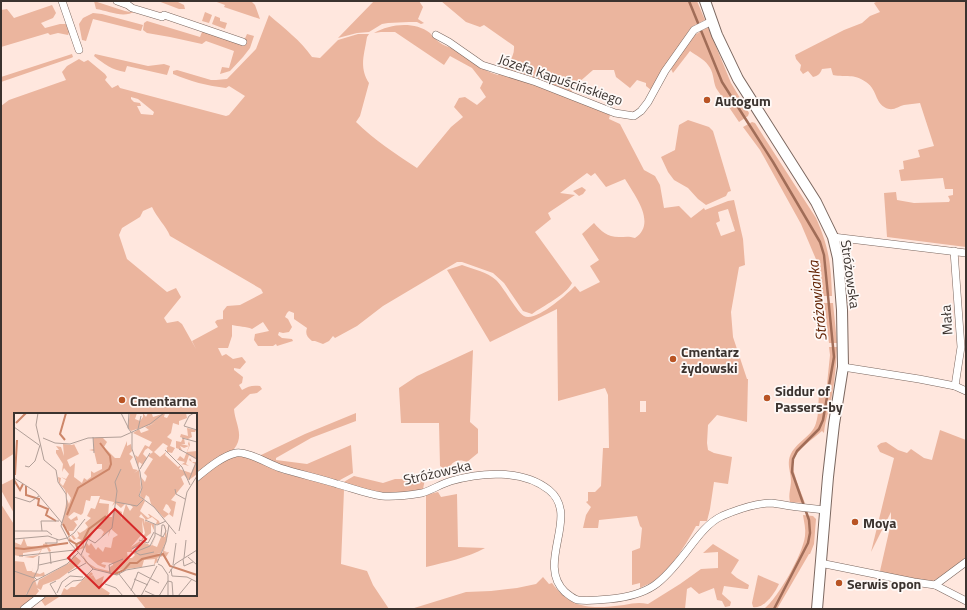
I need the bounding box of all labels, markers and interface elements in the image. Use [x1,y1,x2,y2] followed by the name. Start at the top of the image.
[496,48,626,110] street label: Józefa Kapuścińskiego
[715,90,771,111] place label: Autogum
[702,95,712,105] marker: Autogum
[836,238,866,310] street label: Stróżowska
[801,258,833,342] water label: Stróżowianka
[934,304,958,336] street label: Mała
[681,341,739,378] place label: Cmentarz żydowski
[668,354,678,364] marker: Cmentarz żydowski
[775,380,843,417] place label: Siddur of Passers-by
[130,390,197,411] place label: Cmentarna
[762,393,772,403] marker: Siddur of Passers-by
[117,395,127,405] marker: Cmentarna
[14,413,197,596] inset map
[401,454,473,490] street label: Stróżowska
[863,512,896,533] place label: Moya
[850,517,860,527] marker: Moya
[847,573,921,594] place label: Serwis opon
[834,578,844,588] marker: Serwis opon

